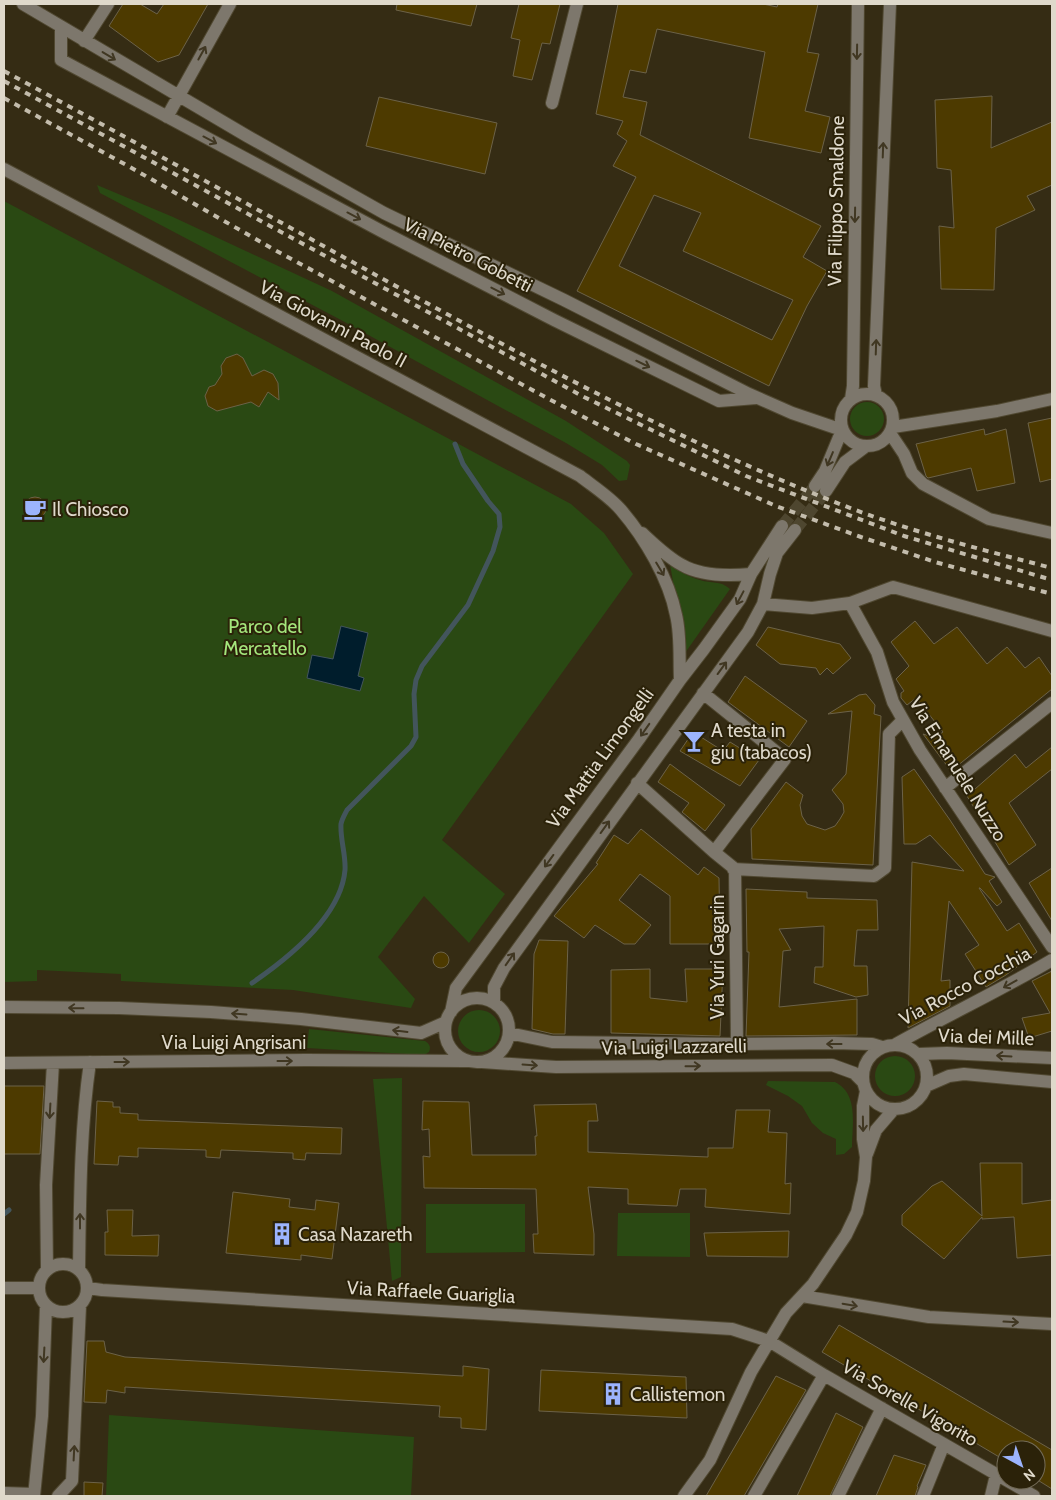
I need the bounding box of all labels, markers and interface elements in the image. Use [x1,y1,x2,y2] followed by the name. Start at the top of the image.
[852,44,862,60] one-way arrow
[198,46,208,61] one-way arrow
[102,51,117,61] one-way arrow
[823,115,849,286] street label: Via Filippo Smaldone
[203,135,218,145] one-way arrow
[879,142,888,158] one-way arrow
[850,206,860,223] one-way arrow
[346,211,361,221] one-way arrow
[400,213,536,297] street label: Via Pietro Gobetti
[255,275,411,373] street label: Via Giovanni Paolo II
[490,286,505,296] one-way arrow
[871,339,880,355] one-way arrow
[635,360,650,369] one-way arrow
[824,451,834,466] one-way arrow
[22,496,48,522] cafe icon: Il Chiosco
[52,498,129,521] place label: Il Chiosco
[655,561,665,575] one-way arrow
[735,590,744,605] one-way arrow
[223,615,307,660] park label: Parco del Mercatello
[717,661,727,675] one-way arrow
[541,683,659,833] street label: Via Mattia Limongelli
[904,693,1012,845] street label: Via Emanuele Nuzzo
[711,719,812,764] place label: A testa in giu (tabacos)
[640,722,650,736] one-way arrow
[681,728,707,754] bar icon: A testa in giu (tabacos)
[600,820,610,834] one-way arrow
[544,854,554,868] one-way arrow
[706,895,729,1019] street label: Via Yuri Gagarin
[895,942,1035,1030] street label: Via Rocco Cocchia
[505,952,515,966] one-way arrow
[1003,980,1018,990] one-way arrow
[68,1003,84,1012] one-way arrow
[231,1009,247,1019] one-way arrow
[937,1024,1035,1050] street label: Via dei Mille
[392,1026,408,1036] one-way arrow
[162,1031,306,1054] street label: Via Luigi Angrisani
[601,1034,747,1060] street label: Via Luigi Lazzarelli
[826,1039,842,1048] one-way arrow
[996,1051,1012,1060] one-way arrow
[277,1056,293,1065] one-way arrow
[114,1057,130,1067] one-way arrow
[522,1061,538,1070] one-way arrow
[684,1061,700,1071] one-way arrow
[45,1103,54,1119] one-way arrow
[858,1116,868,1132] one-way arrow
[75,1214,85,1230] one-way arrow
[269,1221,295,1247] building icon: Casa Nazareth
[298,1223,413,1246] place label: Casa Nazareth
[346,1276,516,1308] street label: Via Raffaele Guariglia
[841,1300,857,1310] one-way arrow
[1003,1317,1019,1326] one-way arrow
[40,1347,49,1363] one-way arrow
[838,1355,982,1451] street label: Via Sorelle Vigorito
[600,1381,626,1407] building icon: Callistemon
[630,1383,725,1406] place label: Callistemon
[996,1440,1046,1490] north arrow
[69,1446,78,1462] one-way arrow
[1020,1465,1039,1485] text: N

